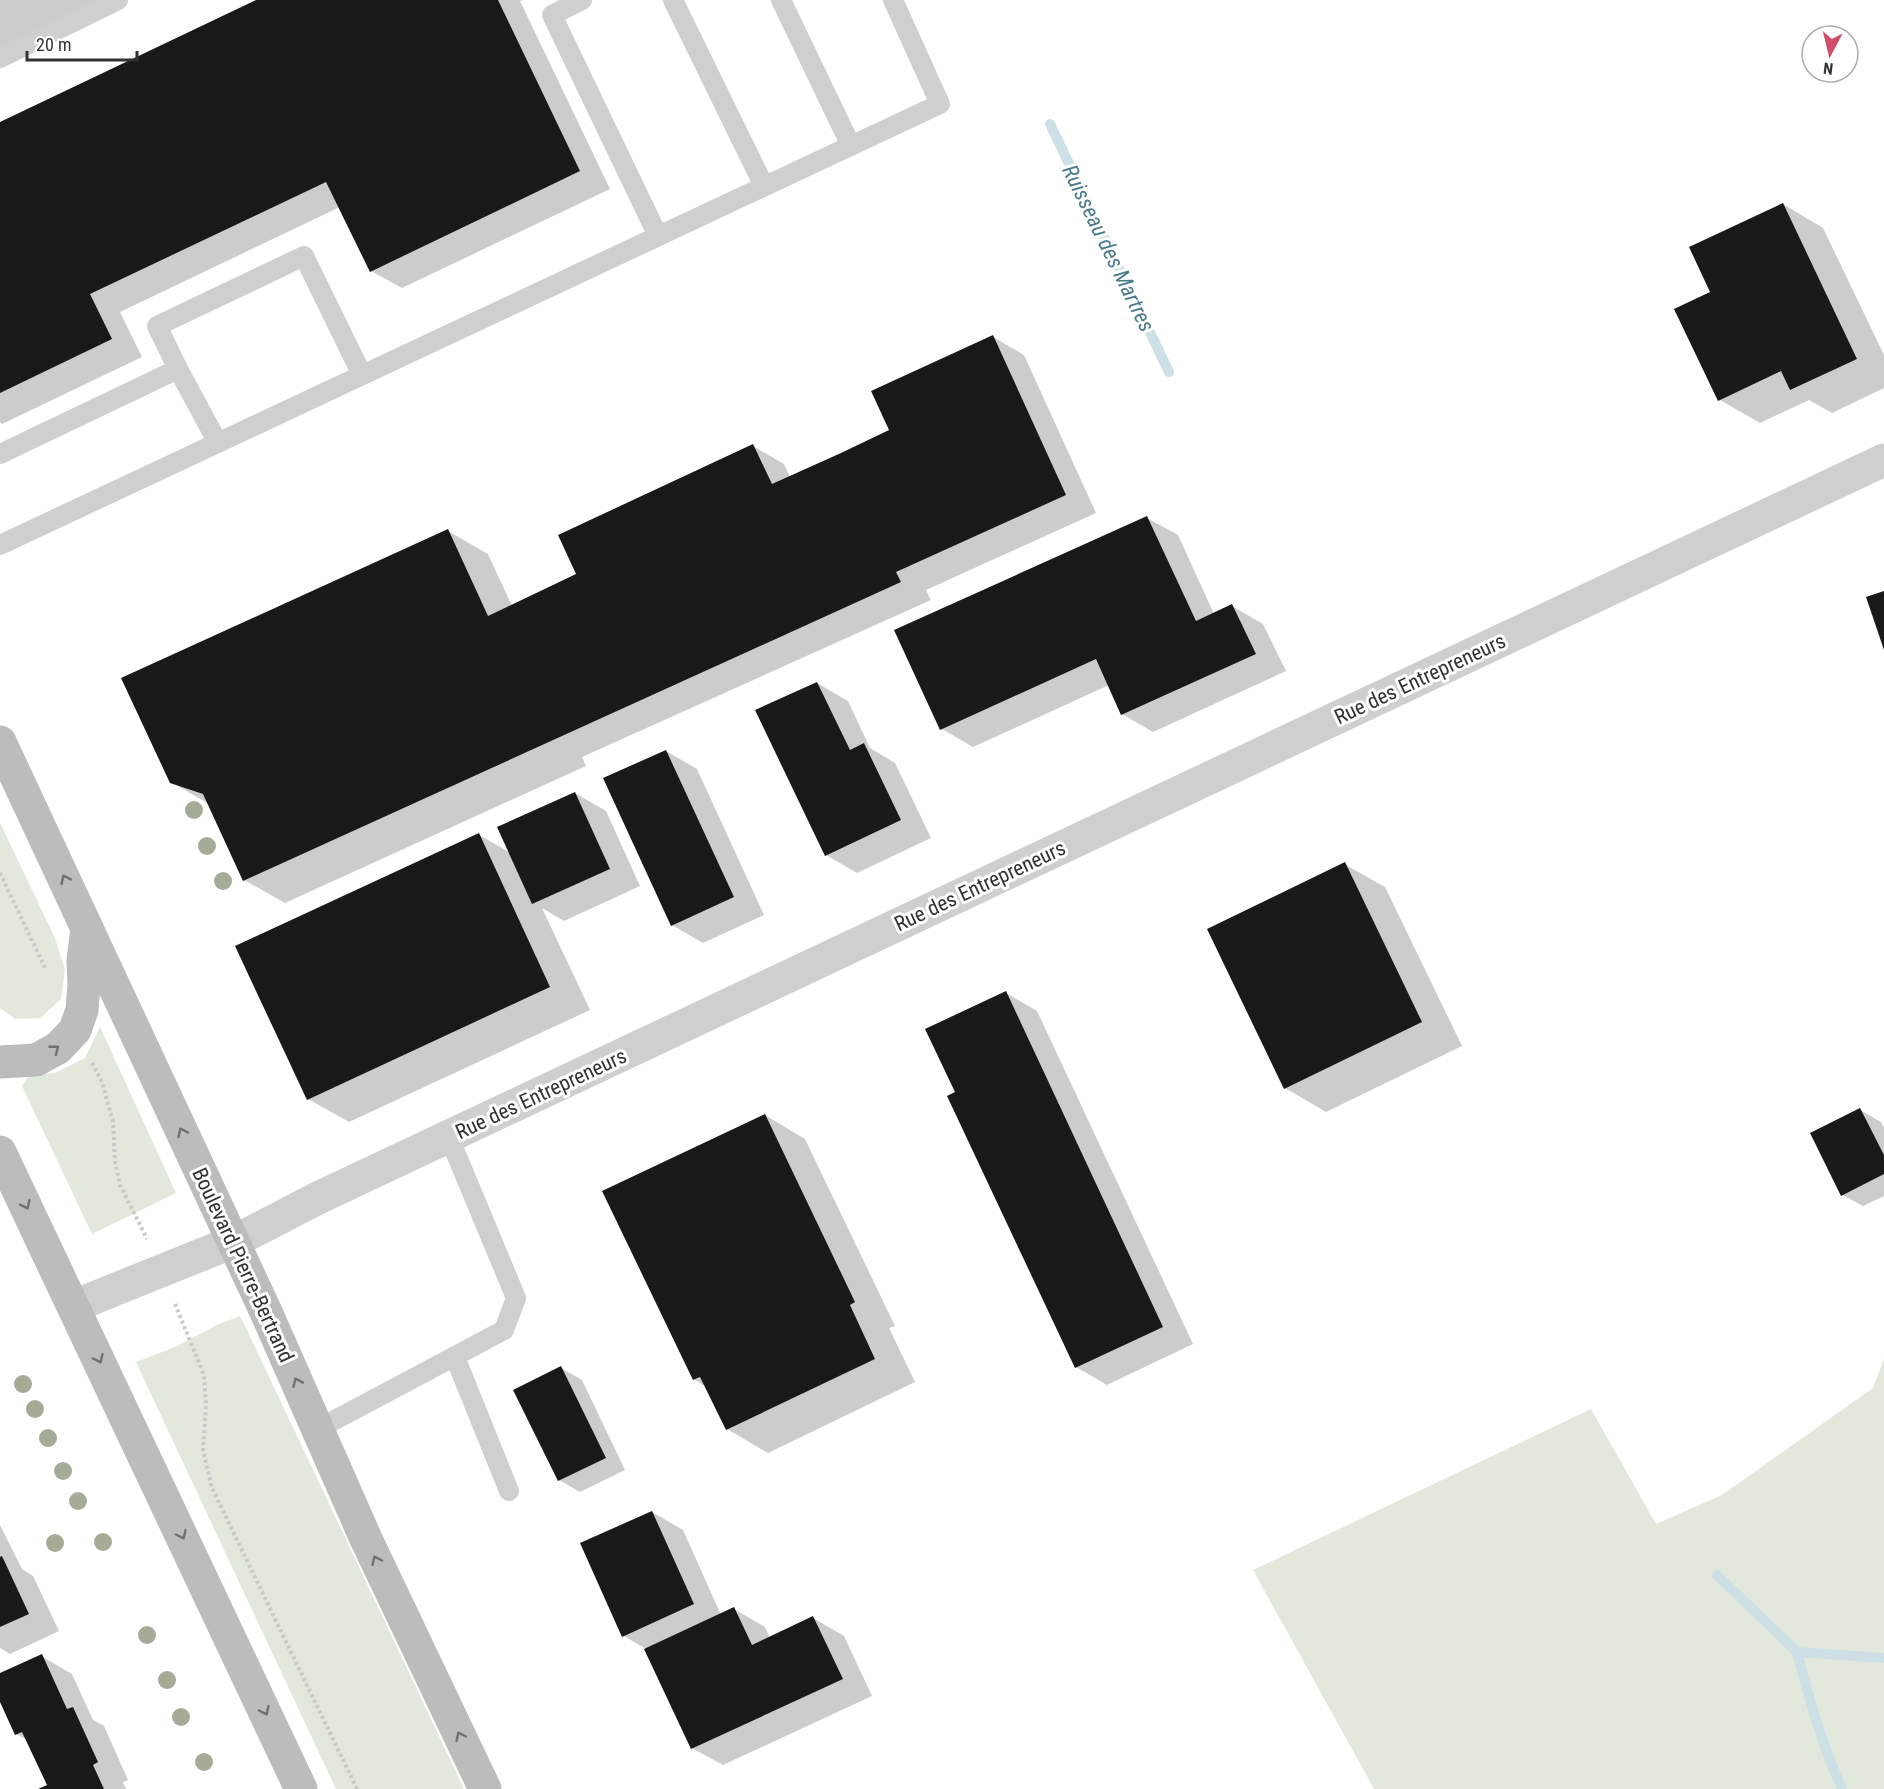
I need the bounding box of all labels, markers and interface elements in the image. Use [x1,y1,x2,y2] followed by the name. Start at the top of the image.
[27,24,136,62] scale bar
[1800,24,1860,84] north arrow
[36,34,71,55] text: 20 m
[1822,58,1834,78] text: N
[1057,161,1160,336] water label: Ruisseau des Martres
[1331,629,1509,729] street label: Rue des Entrepreneurs
[891,836,1069,936] street label: Rue des Entrepreneurs
[60,874,72,885] one-way arrow
[452,1044,630,1144] street label: Rue des Entrepreneurs
[48,1046,59,1057] one-way arrow
[178,1128,190,1139] one-way arrow
[187,1164,299,1366] street label: Boulevard Pierre-Bertrand
[18,1198,30,1209] one-way arrow
[91,1352,103,1363] one-way arrow
[292,1377,304,1388] one-way arrow
[174,1528,186,1539] one-way arrow
[372,1556,384,1567] one-way arrow
[257,1705,269,1716] one-way arrow
[456,1732,468,1743] one-way arrow

